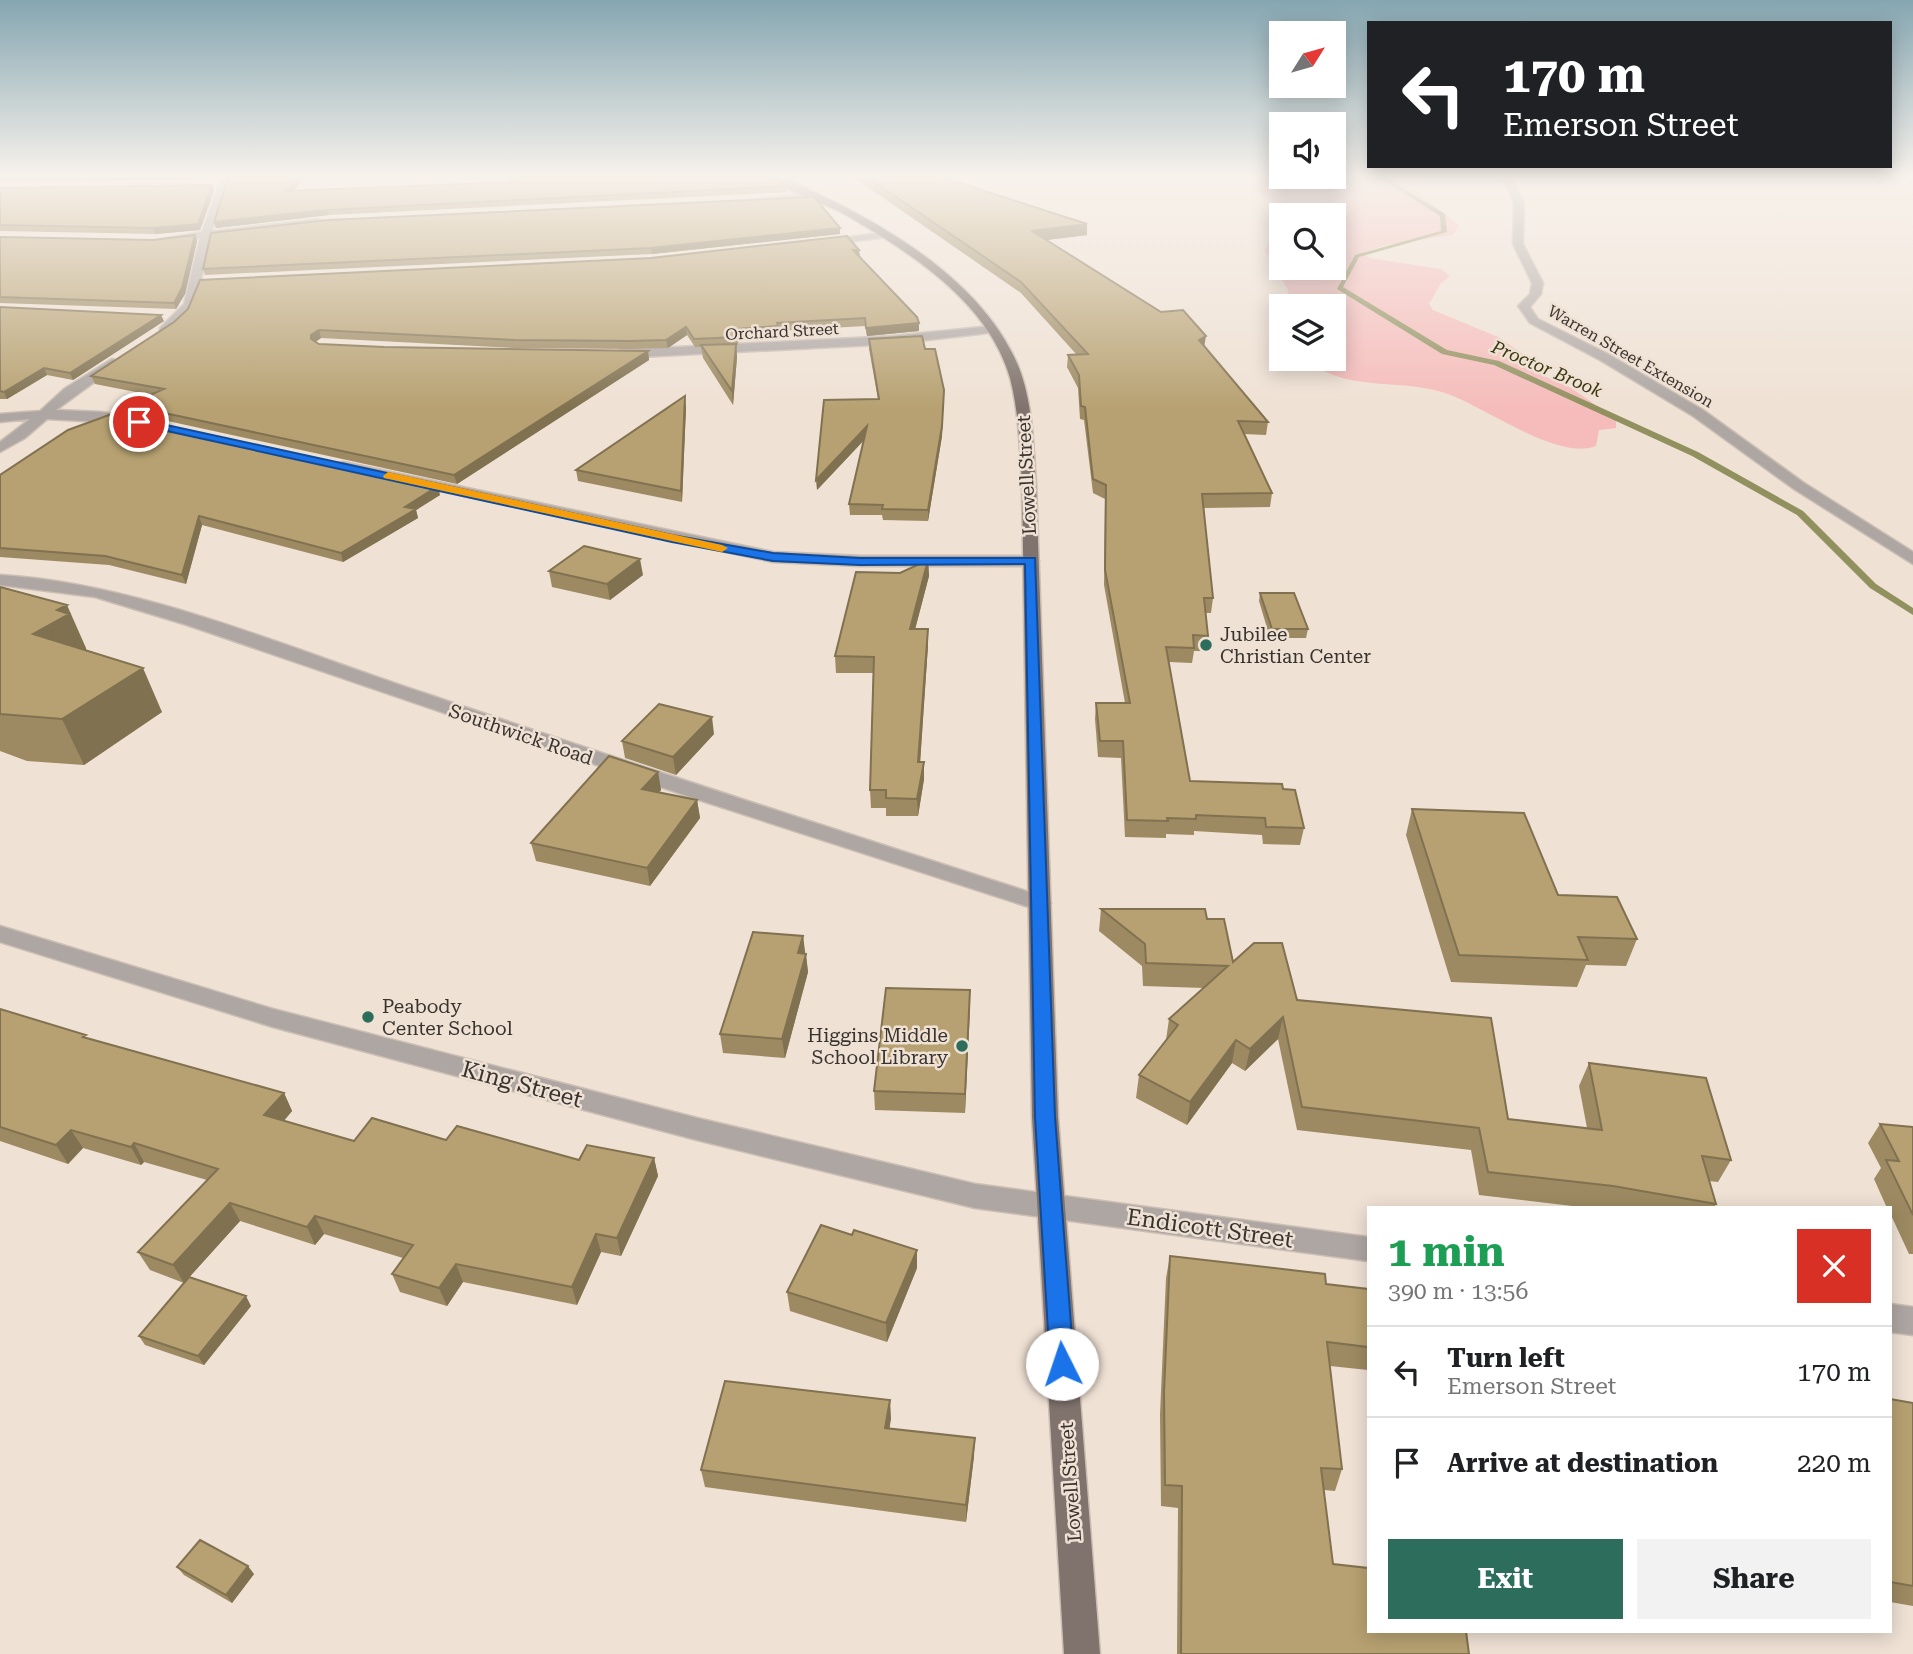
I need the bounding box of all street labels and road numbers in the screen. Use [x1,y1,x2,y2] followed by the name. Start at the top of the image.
[1545,301,1717,412] street label: Warren Street Extension
[725,319,839,344] street label: Orchard Street
[1012,415,1041,535] street label: Lowell Street
[446,699,596,770] street label: Southwick Road
[459,1055,586,1114] street label: King Street
[1125,1203,1295,1254] street label: Endicott Street
[1055,1421,1086,1543] street label: Lowell Street

